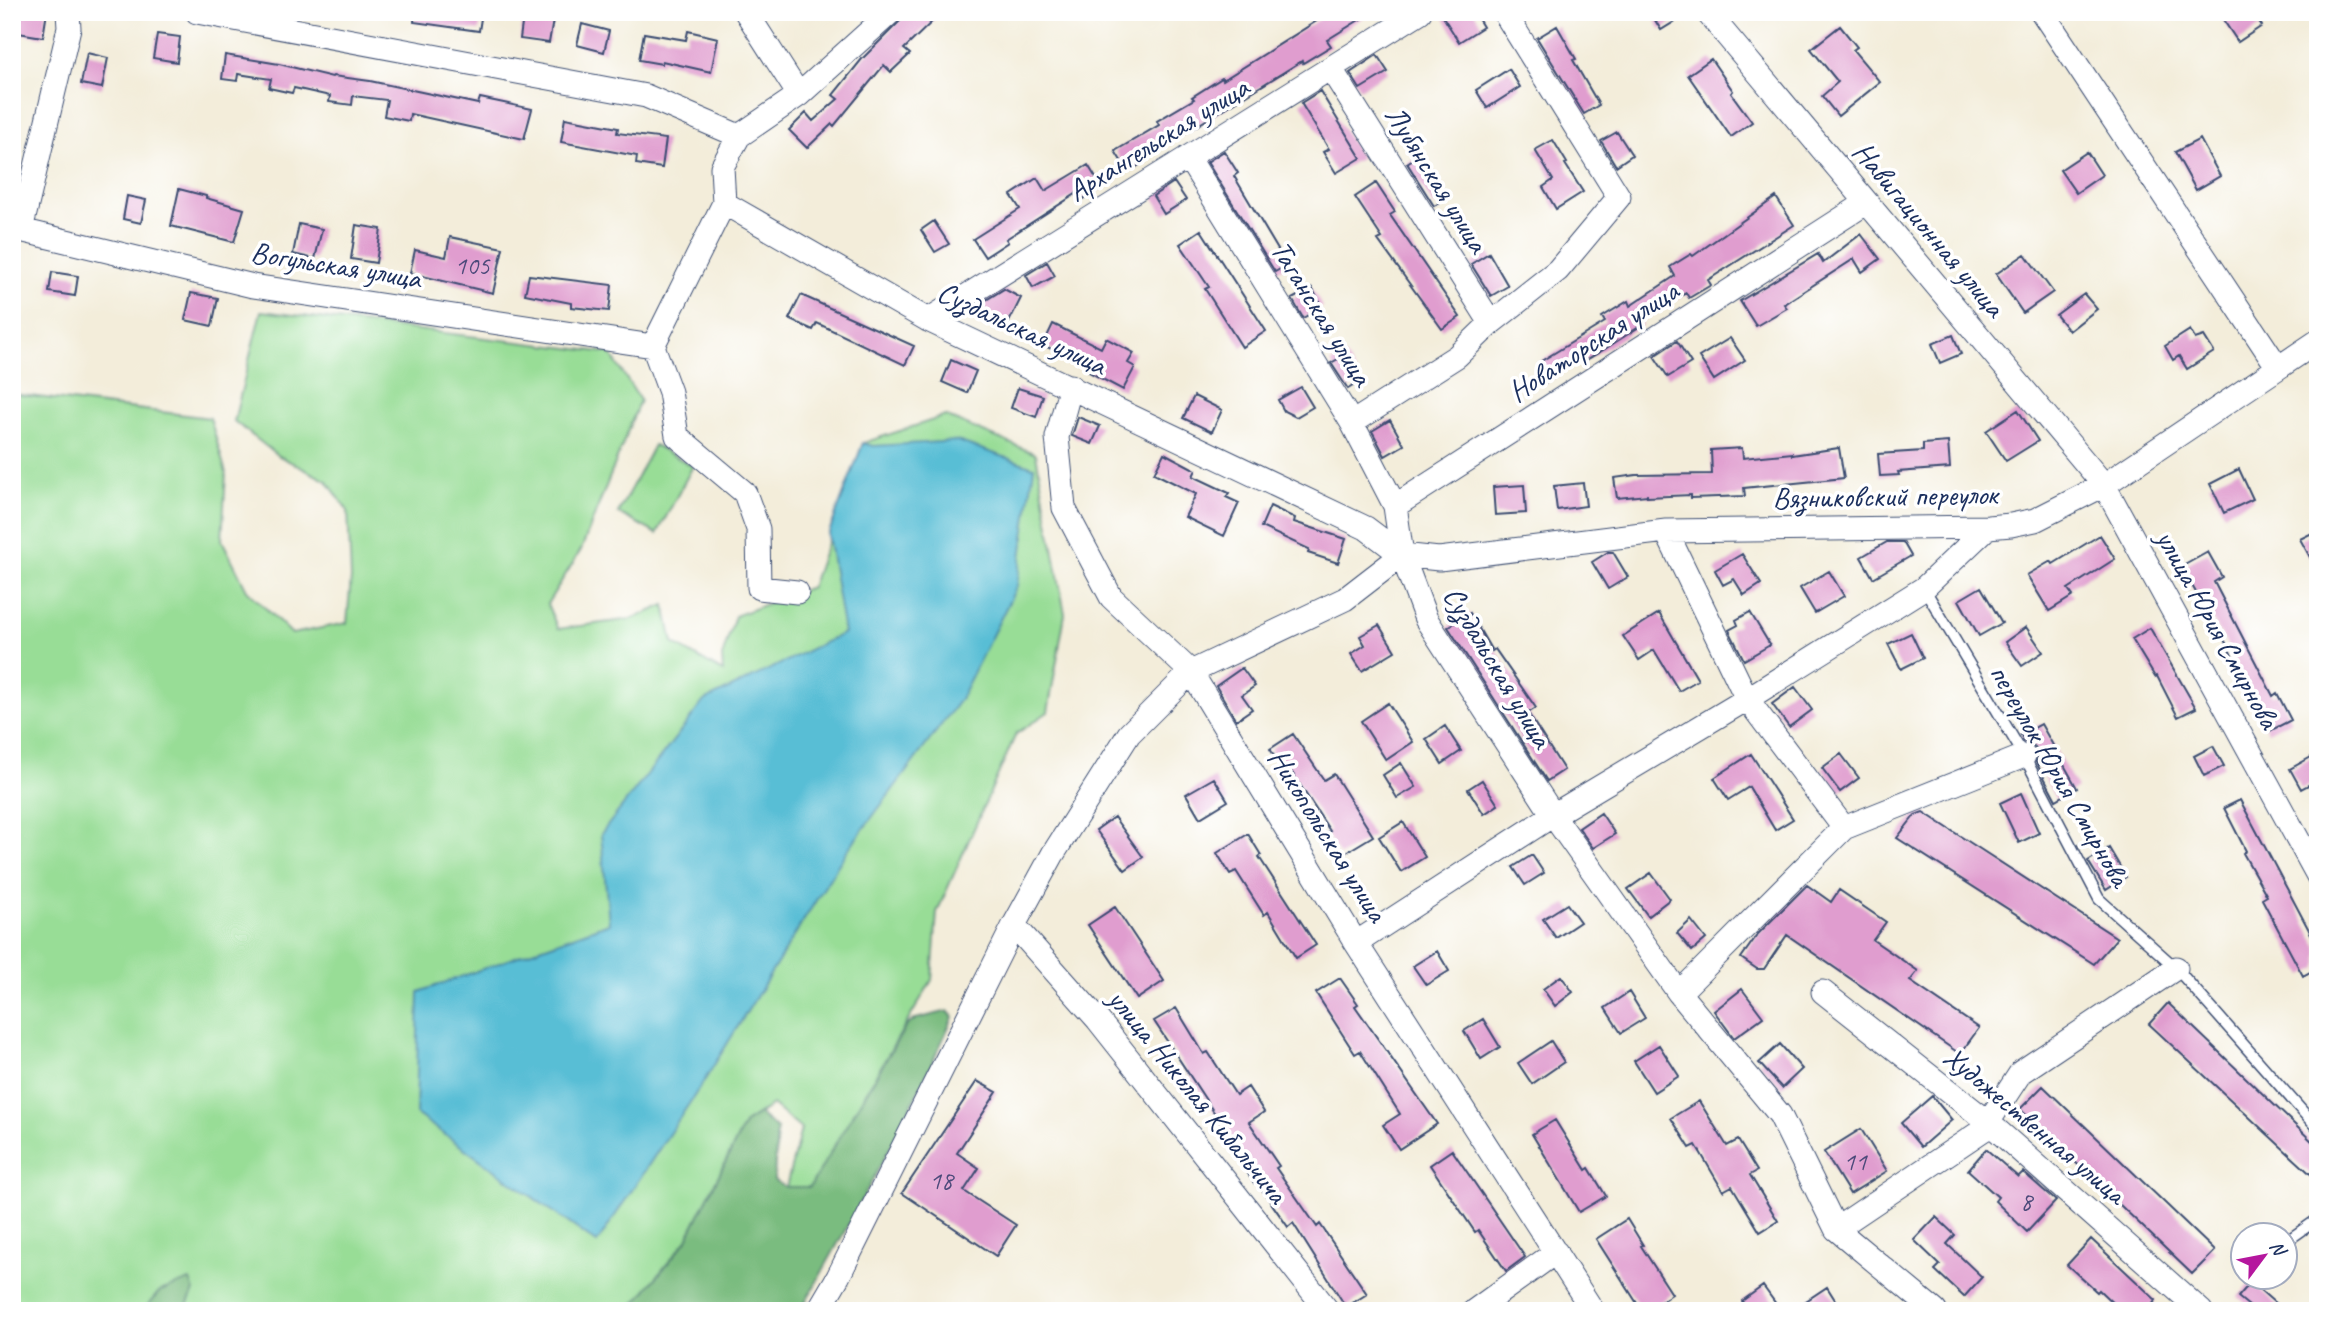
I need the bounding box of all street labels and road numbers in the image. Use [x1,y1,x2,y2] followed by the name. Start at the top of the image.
[1060,67,1257,210] street label: Архангельская улица
[1377,98,1498,261] street label: Лубянская улица
[1844,133,2015,326] street label: Навигационная улица
[248,233,426,297] street label: Вогульская улица
[1262,233,1383,394] street label: Таганская улица
[1501,271,1687,410] street label: Новаторская улица
[932,272,1114,384] street label: Суздальская улица
[1772,475,2001,517] street label: Вязниковский переулок
[2147,521,2289,737] street label: улица Юрия Смирнова
[1435,579,1562,756] street label: Суздальская улица
[1981,657,2141,895] street label: переулок Юрия Смирнова
[1260,741,1397,930] street label: Никопольская улица
[1099,980,1297,1212] street label: улица Николая Кибальчича
[1936,1038,2136,1214] street label: Художественная улица

